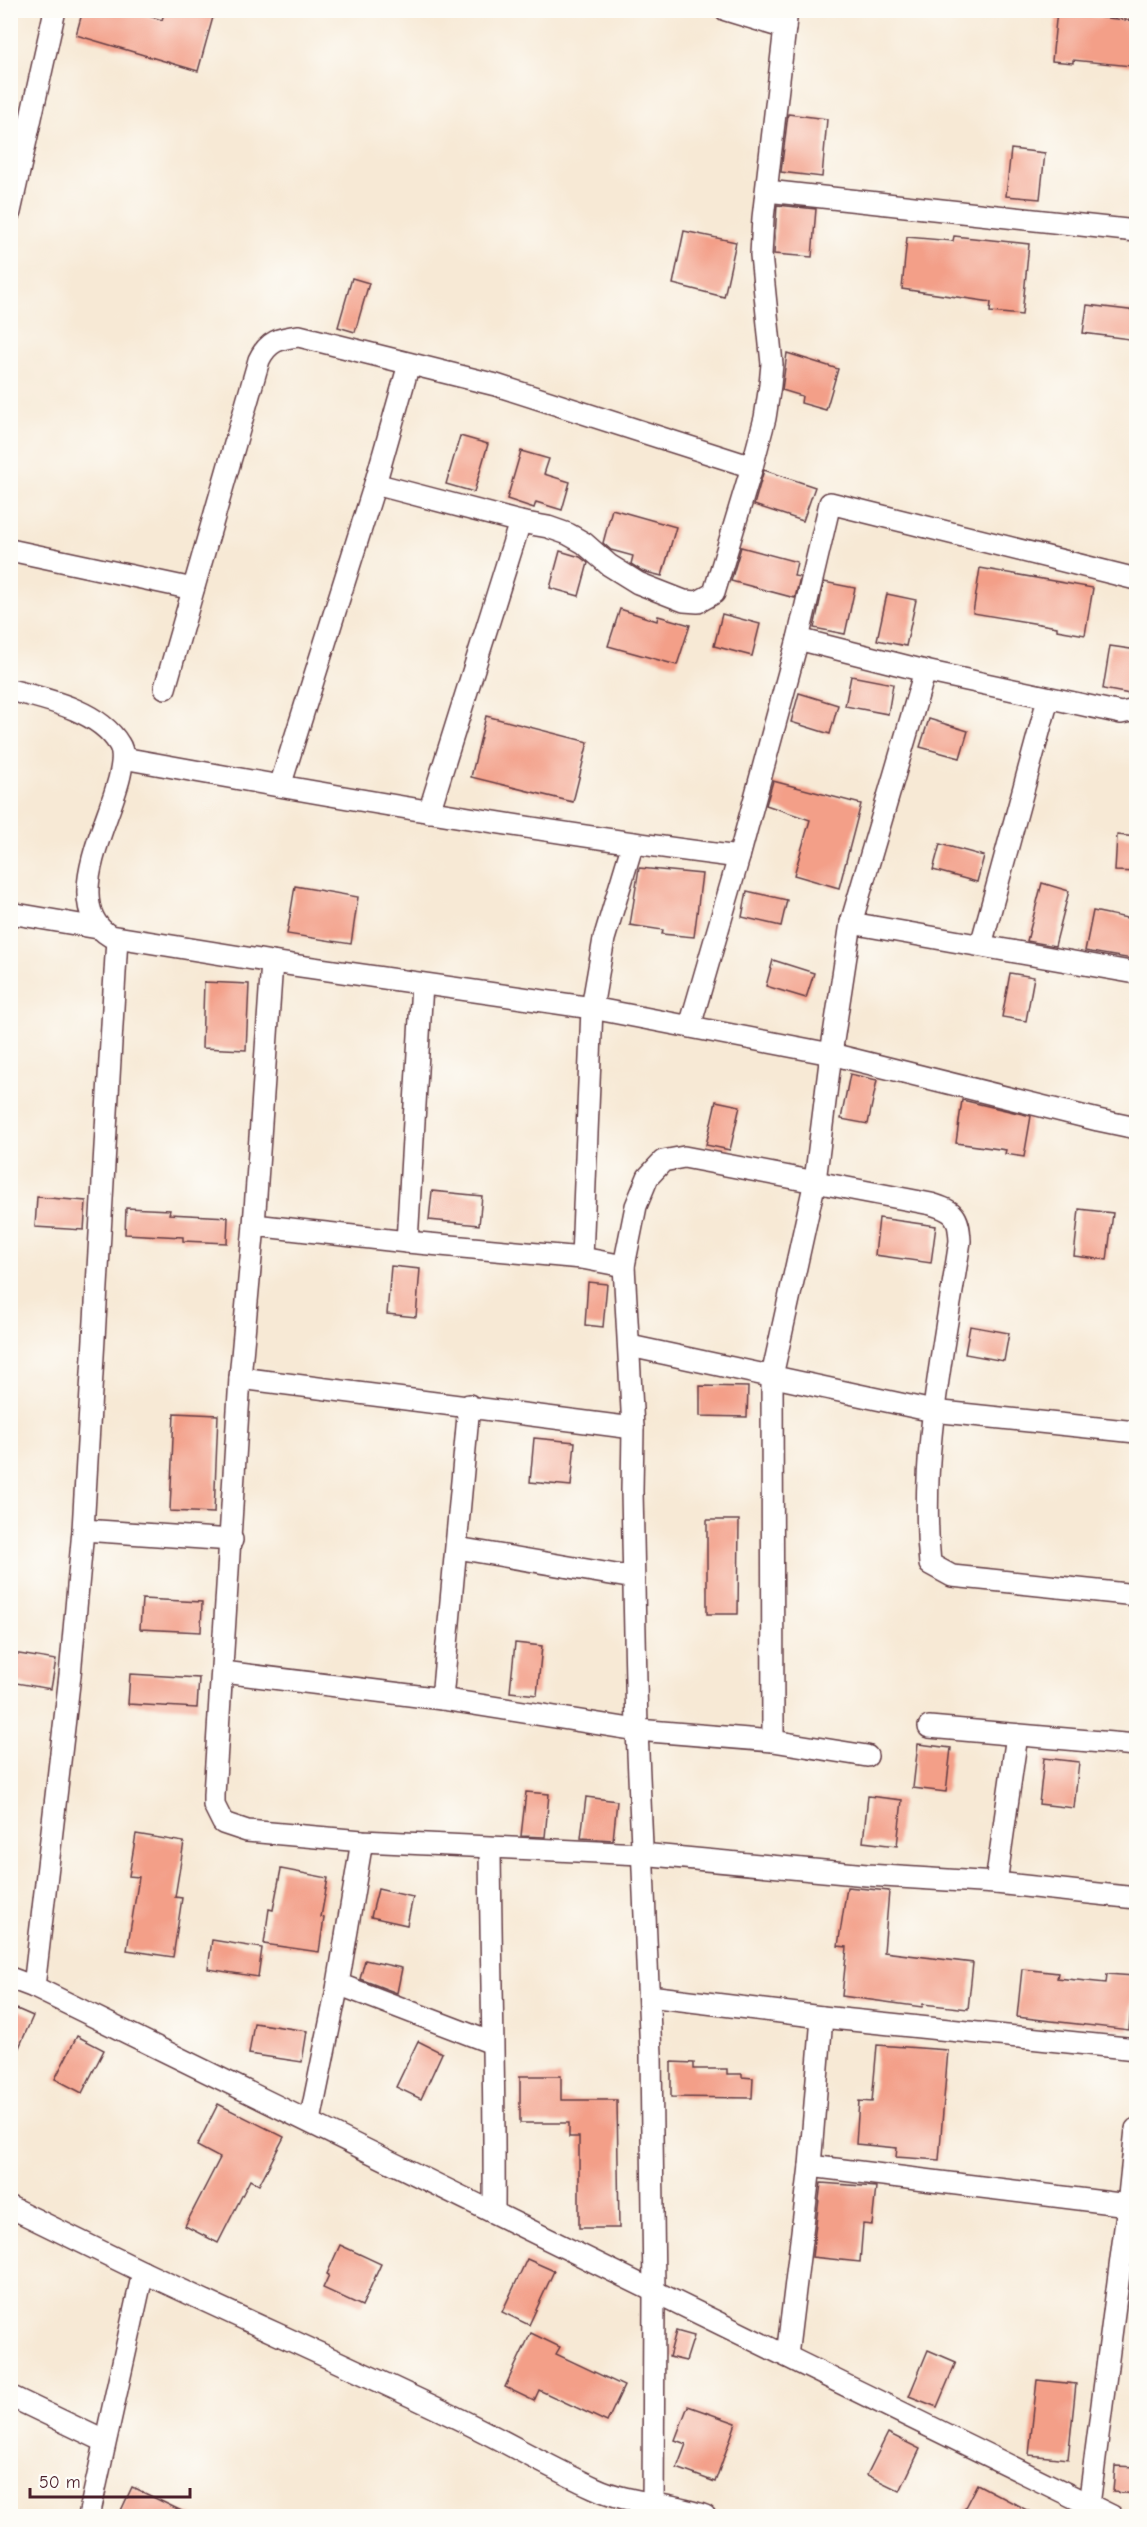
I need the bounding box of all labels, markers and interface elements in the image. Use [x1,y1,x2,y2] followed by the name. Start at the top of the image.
[30,2461,190,2499] scale bar
[39,2472,81,2493] text: 50 m

